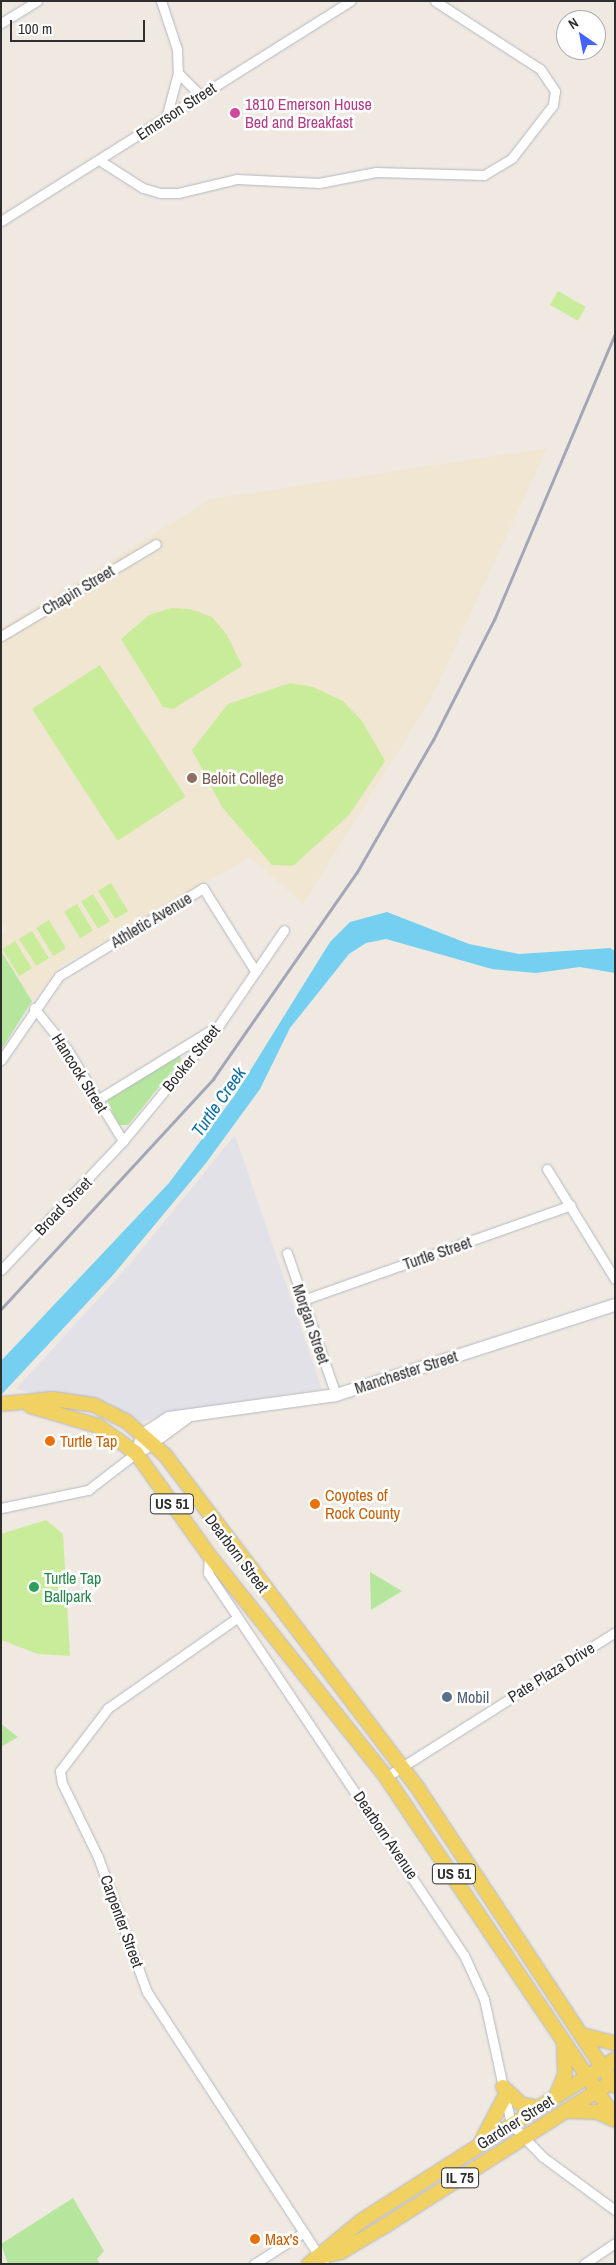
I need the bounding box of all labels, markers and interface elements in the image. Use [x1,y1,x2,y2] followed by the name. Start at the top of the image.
[12,10,148,42] scale bar
[556,10,606,60] north arrow
[565,13,582,33] text: N
[18,18,52,39] text: 100 m
[133,78,219,144] street label: Emerson Street
[245,94,372,132] place label: 1810 Emerson House Bed and Breakfast
[229,107,241,119] marker: 1810 Emerson House Bed and Breakfast
[38,561,118,619] street label: Chapin Street
[202,768,284,788] place label: Beloit College
[186,772,198,784] marker: Beloit College
[107,888,195,952] street label: Athletic Avenue
[158,1021,224,1095] street label: Booker Street
[48,1030,112,1116] street label: Hancock Street
[187,1063,251,1141] water label: Turtle Creek
[31,1173,95,1239] street label: Broad Street
[400,1232,474,1274] street label: Turtle Street
[288,1282,334,1366] street label: Morgan Street
[352,1346,460,1398] street label: Manchester Street
[60,1431,117,1451] place label: Turtle Tap
[44,1435,56,1447] marker: Turtle Tap
[325,1485,400,1523] place label: Coyotes of Rock County
[150,1492,194,1516] road number: US 51
[309,1498,321,1510] marker: Coyotes of Rock County
[201,1510,273,1596] street label: Dearborn Street
[44,1568,101,1606] place label: Turtle Tap Ballpark
[28,1581,40,1593] marker: Turtle Tap Ballpark
[504,1638,598,1706] street label: Pate Plaza Drive
[457,1687,489,1707] place label: Mobil
[441,1691,453,1703] marker: Mobil
[349,1787,423,1883] street label: Dearborn Avenue
[432,1862,476,1886] road number: US 51
[96,1872,148,1970] street label: Carpenter Street
[473,2091,557,2153] street label: Gardner Street
[440,2166,480,2190] road number: IL 75
[265,2229,299,2249] place label: Max's
[249,2233,261,2245] marker: Max's

